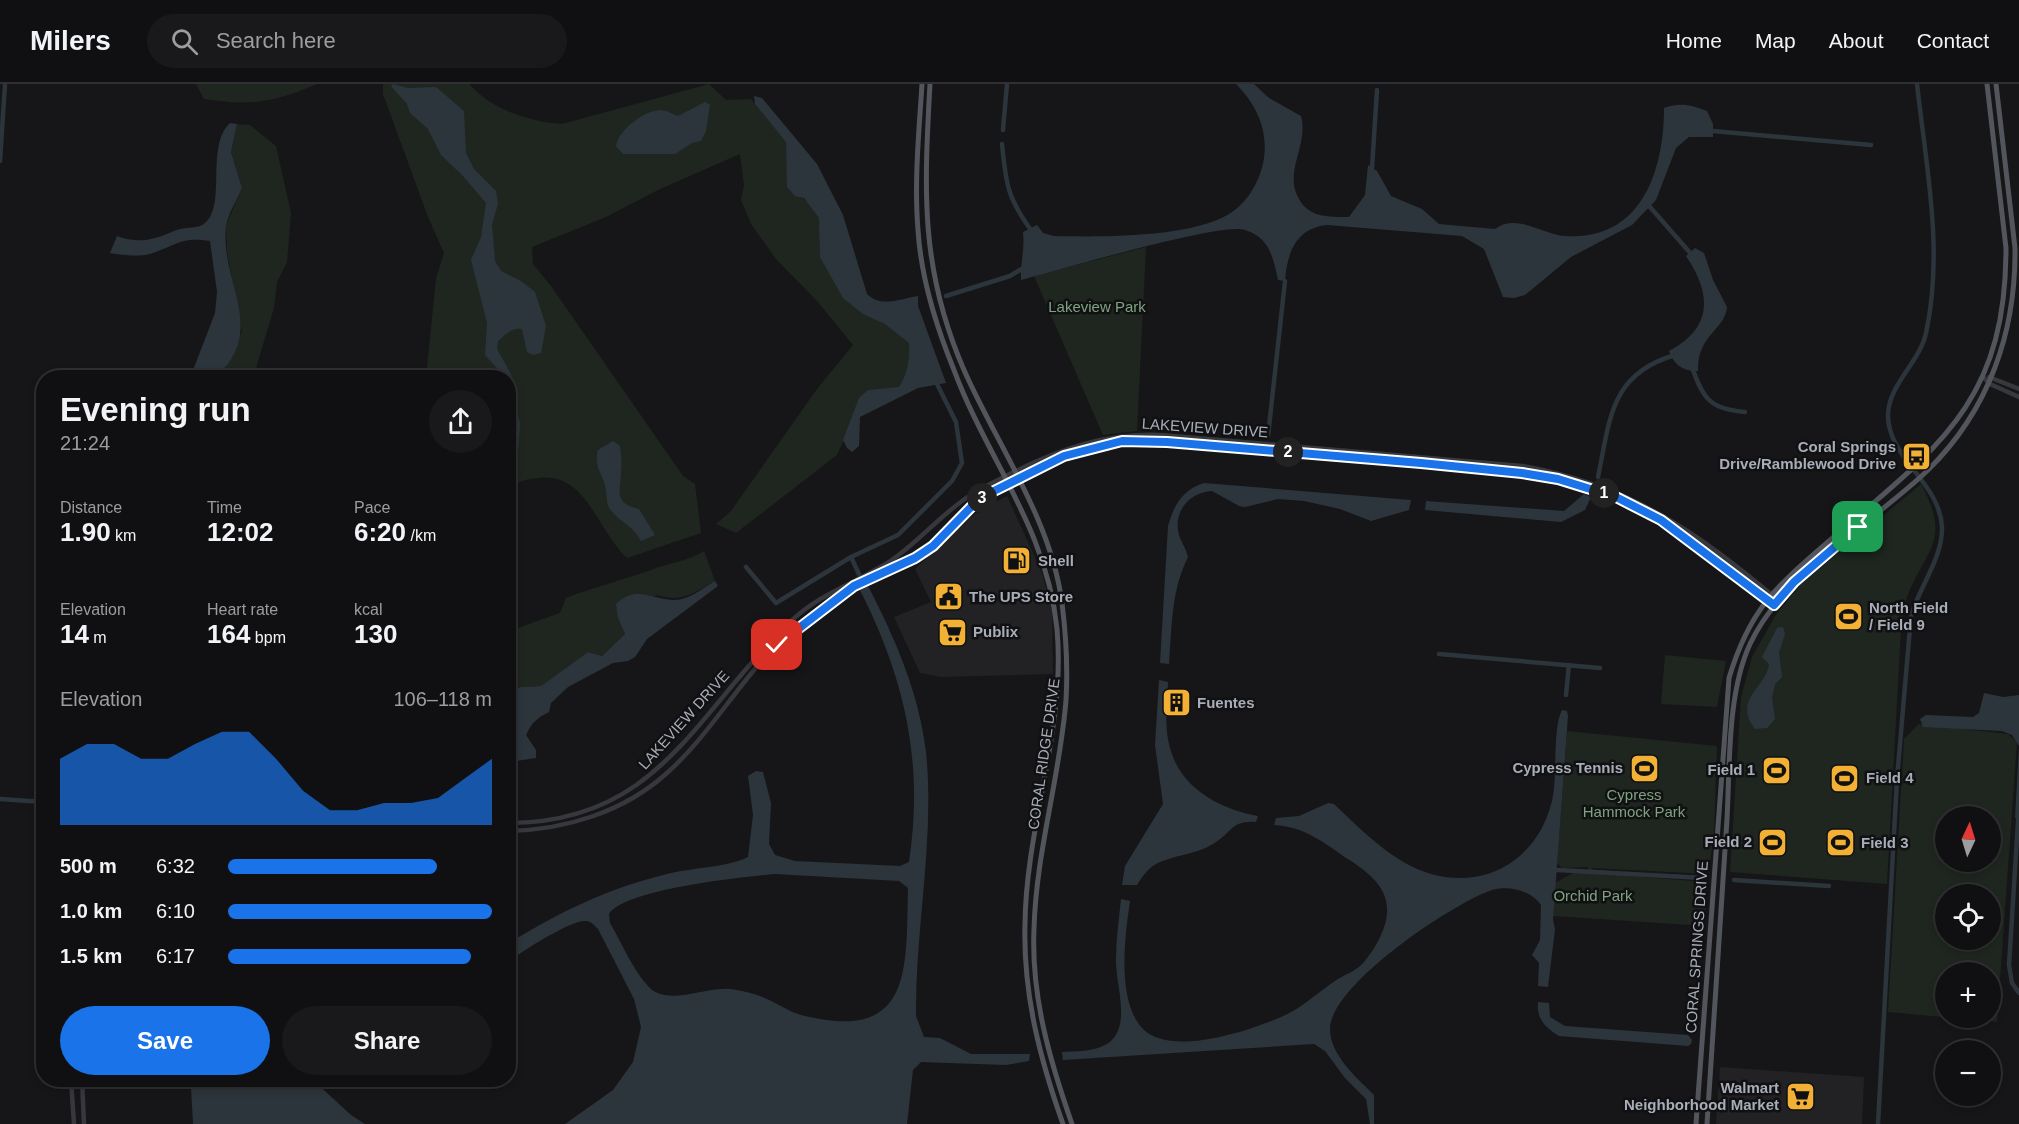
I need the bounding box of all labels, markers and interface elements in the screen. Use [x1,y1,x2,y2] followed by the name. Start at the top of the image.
[147,14,567,68] search box
[30,25,111,56] text: Milers
[168,25,201,58] icon: search
[216,28,336,53] text: Search here
[1666,29,1722,52] text: Home
[1755,29,1796,52] text: Map
[1829,29,1884,52] text: About
[1917,29,1989,52] text: Contact
[1048,298,1146,315] park label: Lakeview Park
[429,390,492,453] button: share
[60,391,251,428] text: Evening run
[1141,415,1269,440] street label: LAKEVIEW DRIVE
[60,432,110,454] text: 21:24
[1273,437,1303,467] pin: 2
[1719,438,1896,472] place label: Coral Springs Drive/Ramblewood Drive
[1901,440,1933,472] bus stop icon: Coral Springs Drive/Ramblewood Drive
[1284,443,1292,460] text: 2
[1589,478,1619,508] pin: 1
[967,483,997,513] pin: 3
[1600,484,1608,501] text: 1
[978,489,986,506] text: 3
[60,499,122,516] text: Distance
[207,499,242,516] text: Time
[354,499,390,516] text: Pace
[1832,501,1883,552] pin
[1841,510,1874,543] icon: arrive
[60,517,111,547] text: 1.90
[207,517,274,547] text: 12:02
[354,517,406,547] text: 6:20
[111,527,136,544] text: km
[406,527,436,544] text: /km
[1001,545,1033,577] fuel station icon: Shell
[1038,552,1074,569] place label: Shell
[932,581,964,613] public building icon: The UPS Store
[969,588,1073,605] place label: The UPS Store
[1869,599,1948,633] place label: North Field / Field 9
[60,601,126,618] text: Elevation
[207,601,278,618] text: Heart rate
[354,601,382,618] text: kcal
[1832,601,1864,633] sports icon: North Field / Field 9
[936,616,968,648] supermarket icon: Publix
[60,619,89,649] text: 14
[207,619,250,649] text: 164
[354,619,397,649] text: 130
[751,619,802,670] pin
[973,623,1019,640] place label: Publix
[760,628,793,661] icon: check
[89,629,107,646] text: m
[250,629,286,646] text: bpm
[635,667,732,772] street label: LAKEVIEW DRIVE
[1024,677,1063,831] street label: CORAL RIDGE DRIVE
[1160,687,1192,719] building icon: Fuentes
[60,688,142,710] text: Elevation
[393,688,492,710] text: 106–118 m
[1197,694,1255,711] place label: Fuentes
[1628,752,1660,784] sports icon: Cypress Tennis
[1760,754,1792,786] sports icon: Field 1
[1512,759,1623,776] place label: Cypress Tennis
[1707,761,1755,778] place label: Field 1
[1829,762,1861,794] sports icon: Field 4
[1866,769,1914,786] place label: Field 4
[1583,786,1686,820] park label: Cypress Hammock Park
[1935,806,2001,872] north arrow
[1935,806,2001,1106] map controls
[1757,826,1789,858] sports icon: Field 2
[1824,827,1856,859] sports icon: Field 3
[1704,833,1752,850] place label: Field 2
[1861,834,1909,851] place label: Field 3
[60,855,117,877] text: 500 m
[156,855,195,877] text: 6:32
[1682,860,1711,1034] street label: CORAL SPRINGS DRIVE
[1935,884,2001,950] button: locate
[1553,887,1633,904] park label: Orchid Park
[60,900,122,922] text: 1.0 km
[156,900,195,922] text: 6:10
[60,945,122,967] text: 1.5 km
[156,945,195,967] text: 6:17
[1935,962,2001,1028] button: +
[60,1006,270,1075] button: Save
[282,1006,492,1075] button: Share
[1935,1040,2001,1106] button: −
[1624,1079,1779,1113] place label: Walmart Neighborhood Market
[1784,1081,1816,1113] supermarket icon: Walmart Neighborhood Market

